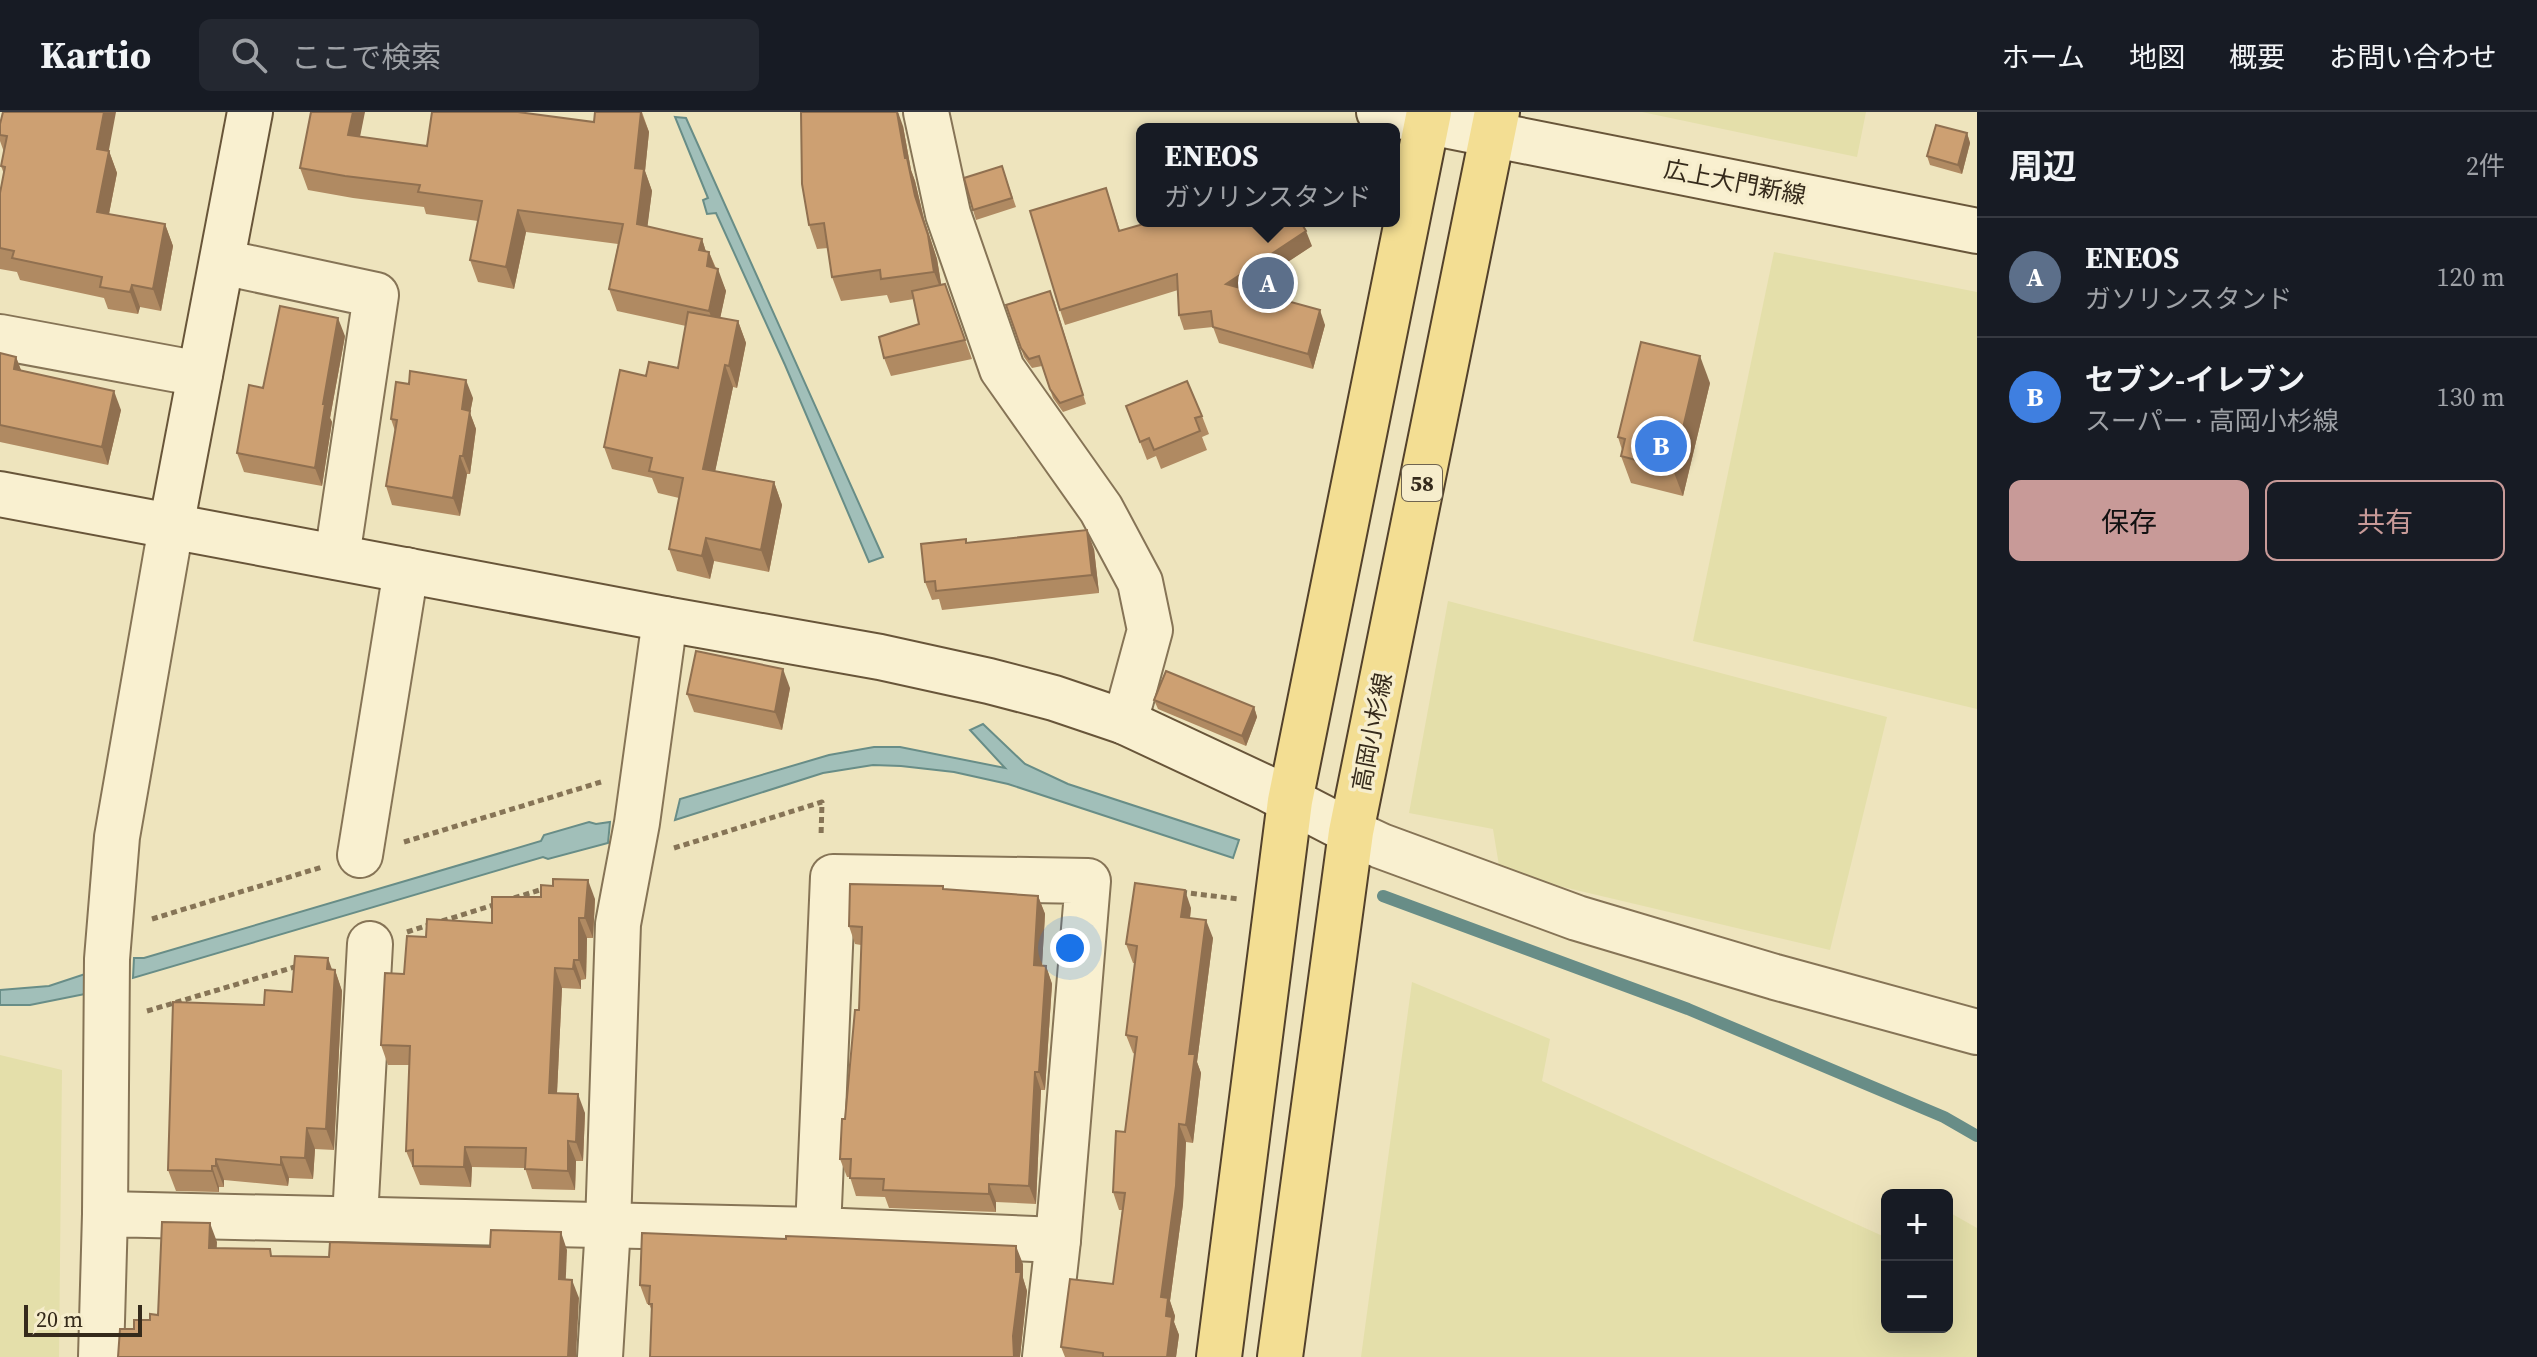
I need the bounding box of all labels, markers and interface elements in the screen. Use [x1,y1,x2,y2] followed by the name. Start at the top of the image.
[199,19,759,91] search box
[40,29,151,81] text: Kartio
[227,33,271,77] icon: search
[291,37,441,78] text: ここで検索
[2002,38,2085,76] text: ホーム
[2129,38,2185,76] text: 地図
[2229,38,2285,76] text: 概要
[2329,38,2497,76] text: お問い合わせ
[1136,123,1400,227] popup
[1164,135,1258,176] text: ENEOS
[2009,143,2077,189] text: 周辺
[2466,148,2505,184] text: 2件
[1661,152,1809,212] street label: 広上大門新線
[1164,179,1372,215] text: ガソリンスタンド
[2085,237,2179,278] text: ENEOS
[1242,253,1294,313] pin: A
[2026,259,2044,295] text: A
[2437,259,2505,295] text: 120 m
[2085,281,2292,317] text: ガソリンスタンド
[2085,359,2305,400] text: セブン-イレブン
[2027,379,2043,415] text: B
[2437,379,2505,415] text: 130 m
[2085,403,2339,439] text: スーパー · 高岡小杉線
[1635,416,1687,476] pin: B
[1402,465,1442,501] road number: 58
[2009,480,2249,561] button: 保存
[2265,480,2505,561] button: 共有
[1344,670,1400,794] street label: 高岡小杉線
[1050,928,1090,968] your location
[1881,1189,1953,1333] map controls
[1881,1189,1953,1261] button: +
[1881,1261,1953,1333] button: −
[24,1301,142,1337] scale bar
[36,1304,83,1334] text: 20 m

